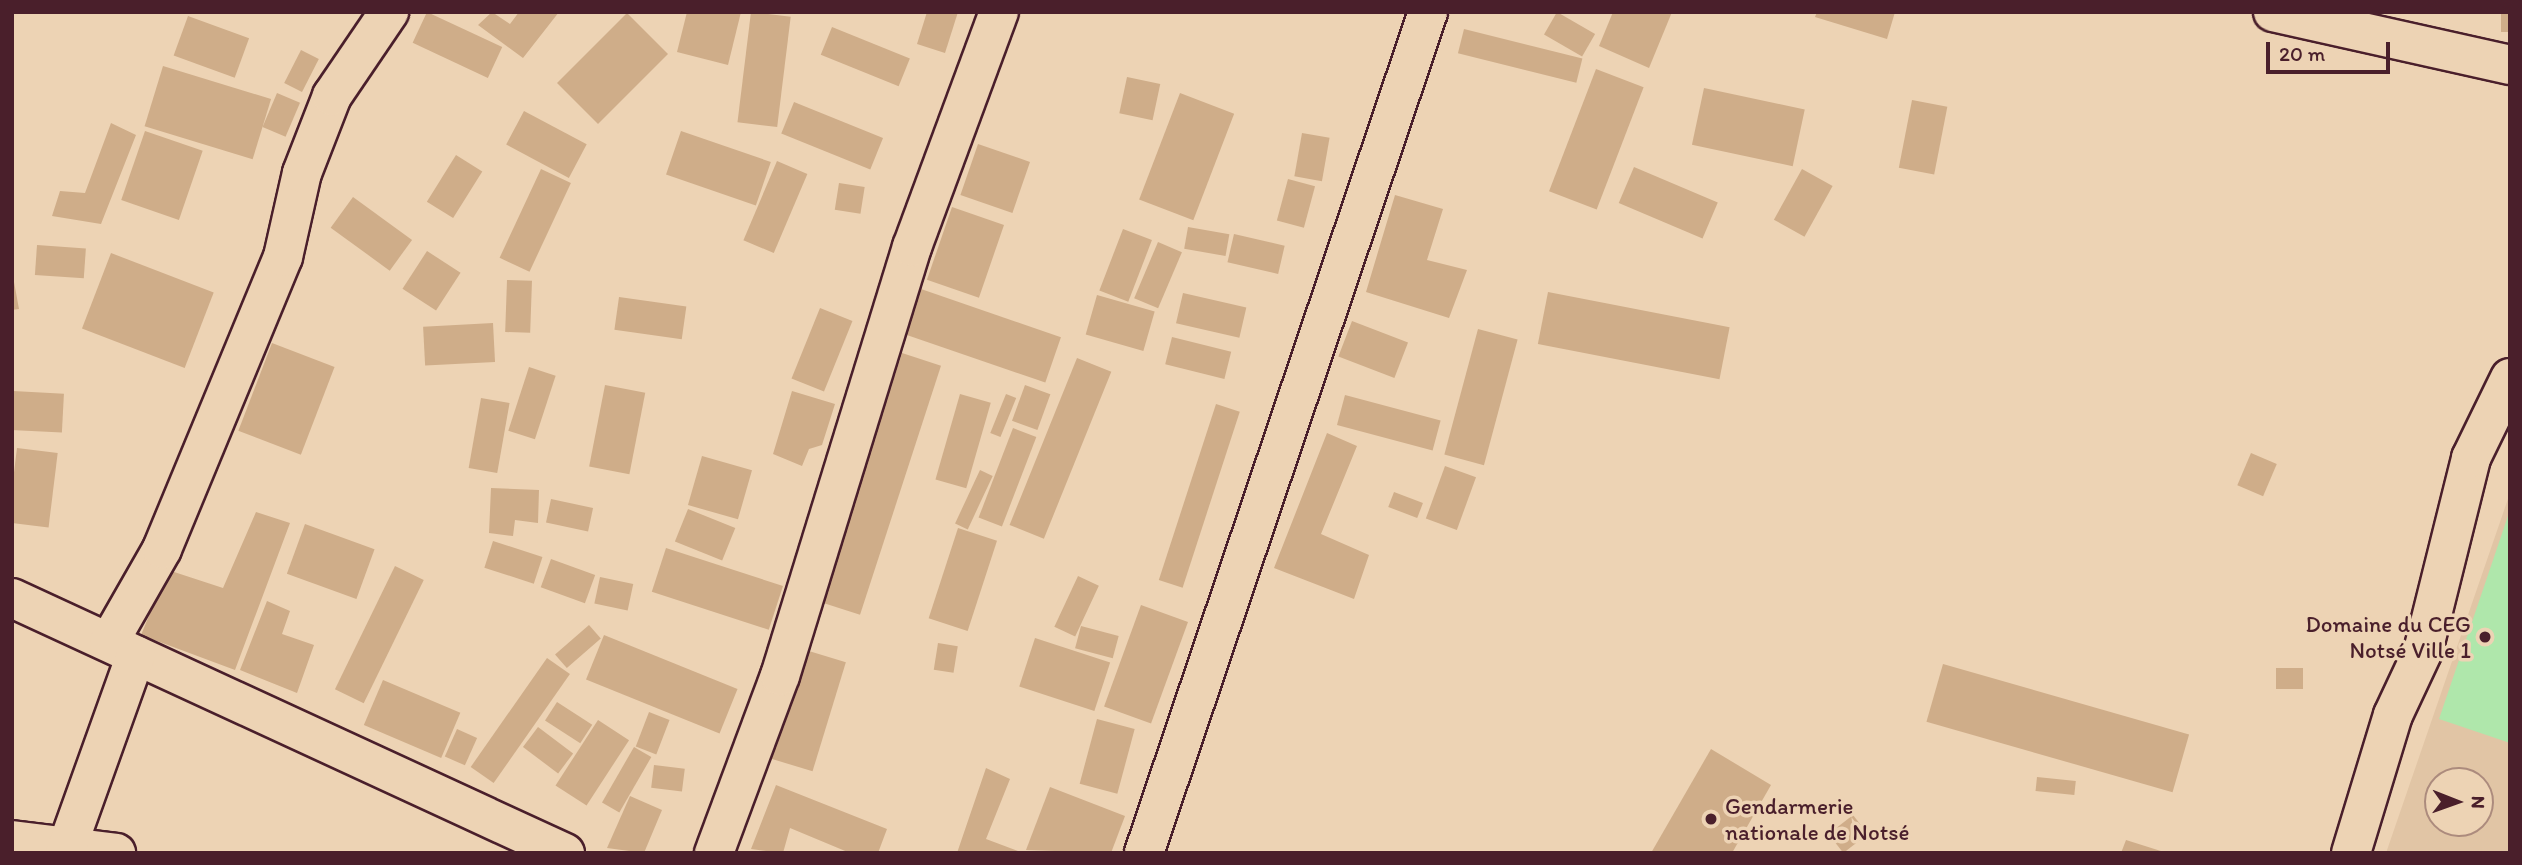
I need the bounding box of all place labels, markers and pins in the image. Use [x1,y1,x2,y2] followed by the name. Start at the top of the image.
[2305,610,2471,664] place label: Domaine du CEG Notsé Ville 1
[2477,629,2493,645] marker: Domaine du CEG Notsé Ville 1
[1725,792,1910,846] place label: Gendarmerie nationale de Notsé
[1703,811,1719,827] marker: Gendarmerie nationale de Notsé

